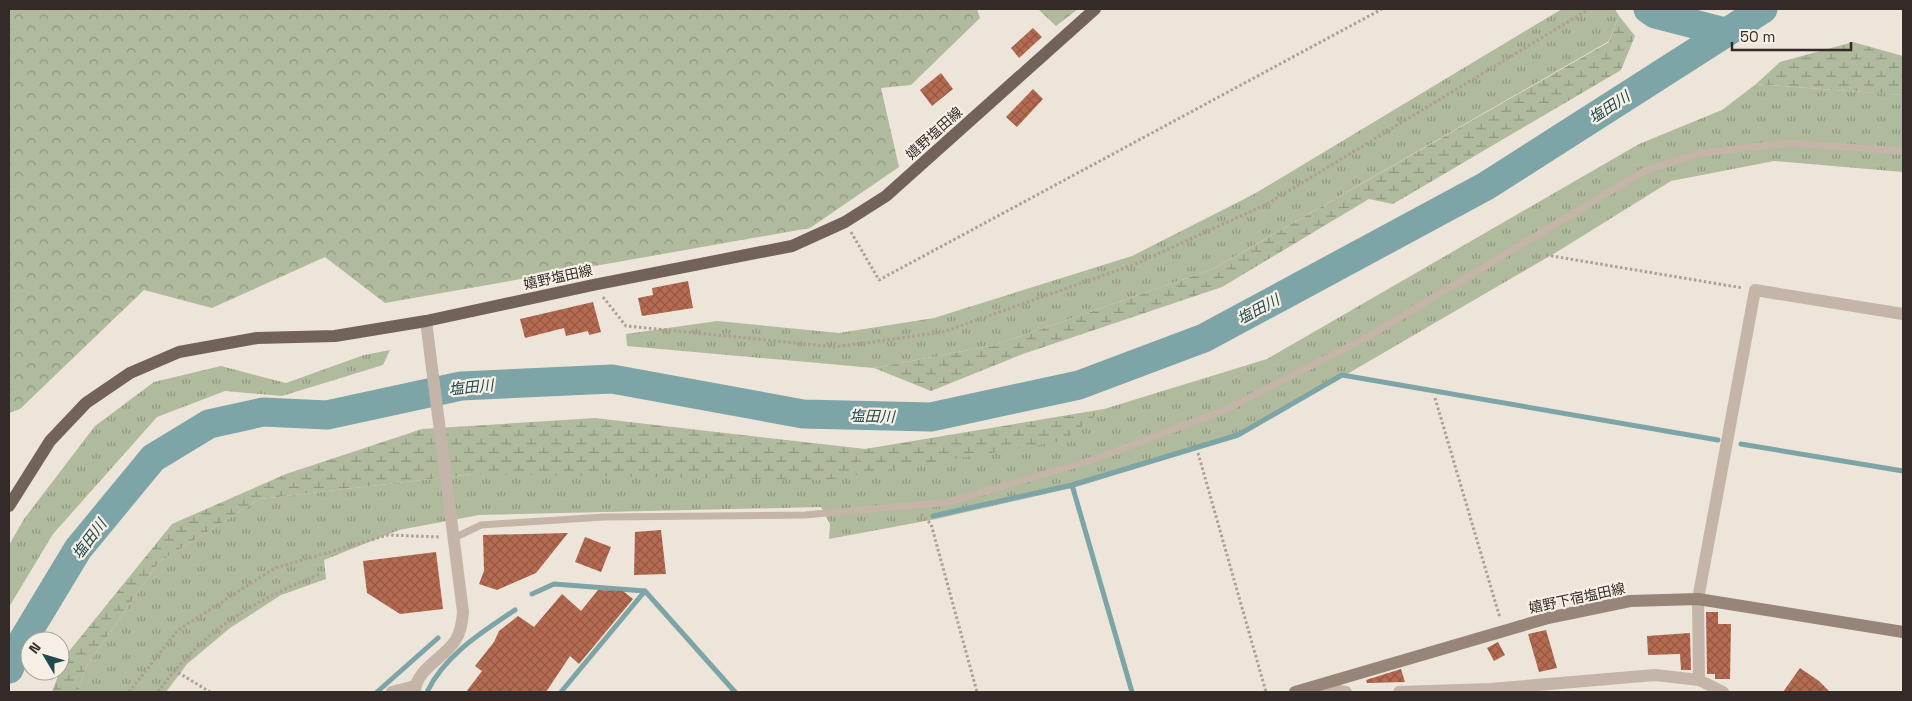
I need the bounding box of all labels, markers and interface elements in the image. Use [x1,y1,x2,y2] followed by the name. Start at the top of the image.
[1732,20,1851,52] scale bar
[1740,27,1775,46] text: 50 m
[1585,86,1635,127] water label: 塩田川
[902,103,966,163] street label: 嬉野塩田線
[522,261,594,293] street label: 嬉野塩田線
[1234,289,1284,328] water label: 塩田川
[448,375,496,399] water label: 塩田川
[849,406,897,426] water label: 塩田川
[68,514,111,563] water label: 塩田川
[1527,579,1627,617] street label: 嬉野下宿塩田線
[20,631,70,681] north arrow
[25,639,45,657] text: N

